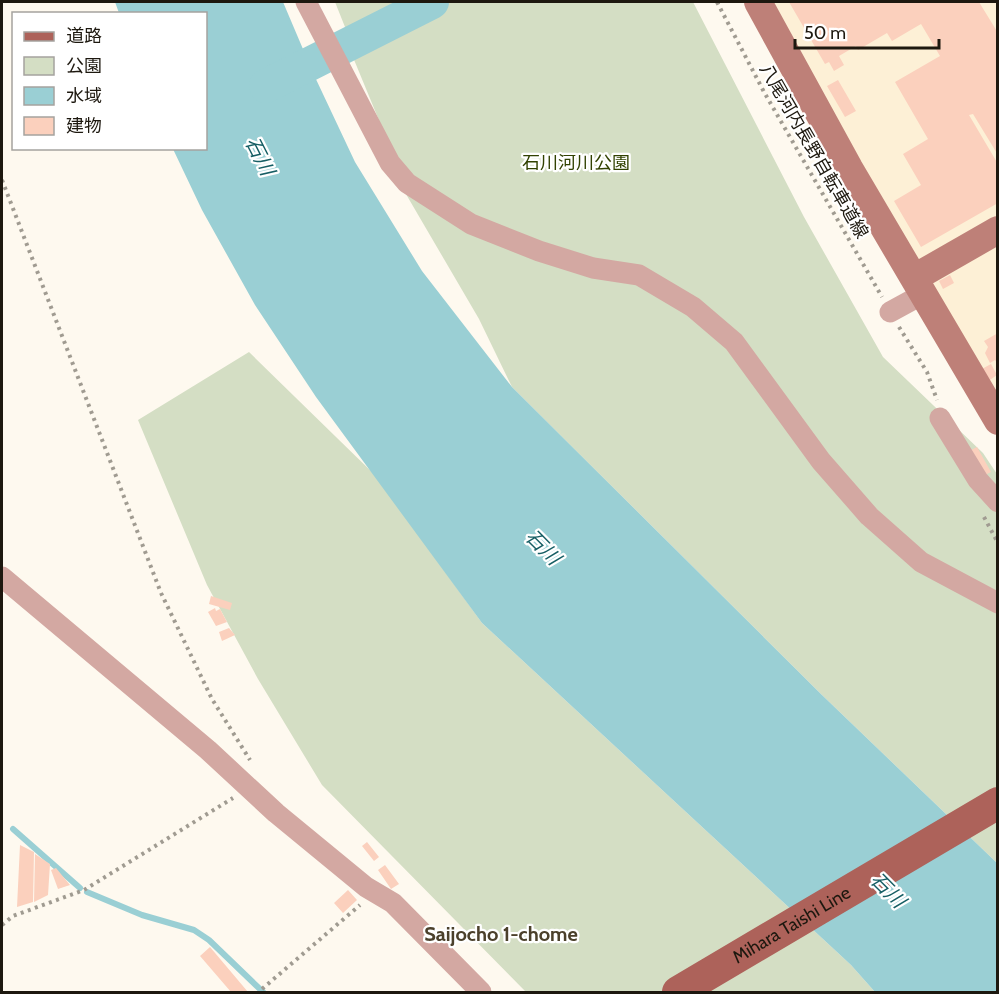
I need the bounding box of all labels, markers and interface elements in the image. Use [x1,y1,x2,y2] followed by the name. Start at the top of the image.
[12,12,207,150] legend
[795,12,939,50] scale bar
[804,22,846,44] text: 50 m
[66,25,102,47] text: 道路
[66,55,102,77] text: 公園
[755,60,873,242] street label: 八尾河内長野自転車道線
[66,85,102,107] text: 水域
[66,115,102,137] text: 建物
[240,133,281,181] water label: 石川
[522,152,630,174] park label: 石川河川公園
[520,524,567,571] water label: 石川
[865,867,912,914] water label: 石川
[729,882,855,968] street label: Mihara Taishi Line
[424,922,578,946] district label: Saijocho 1-chome

